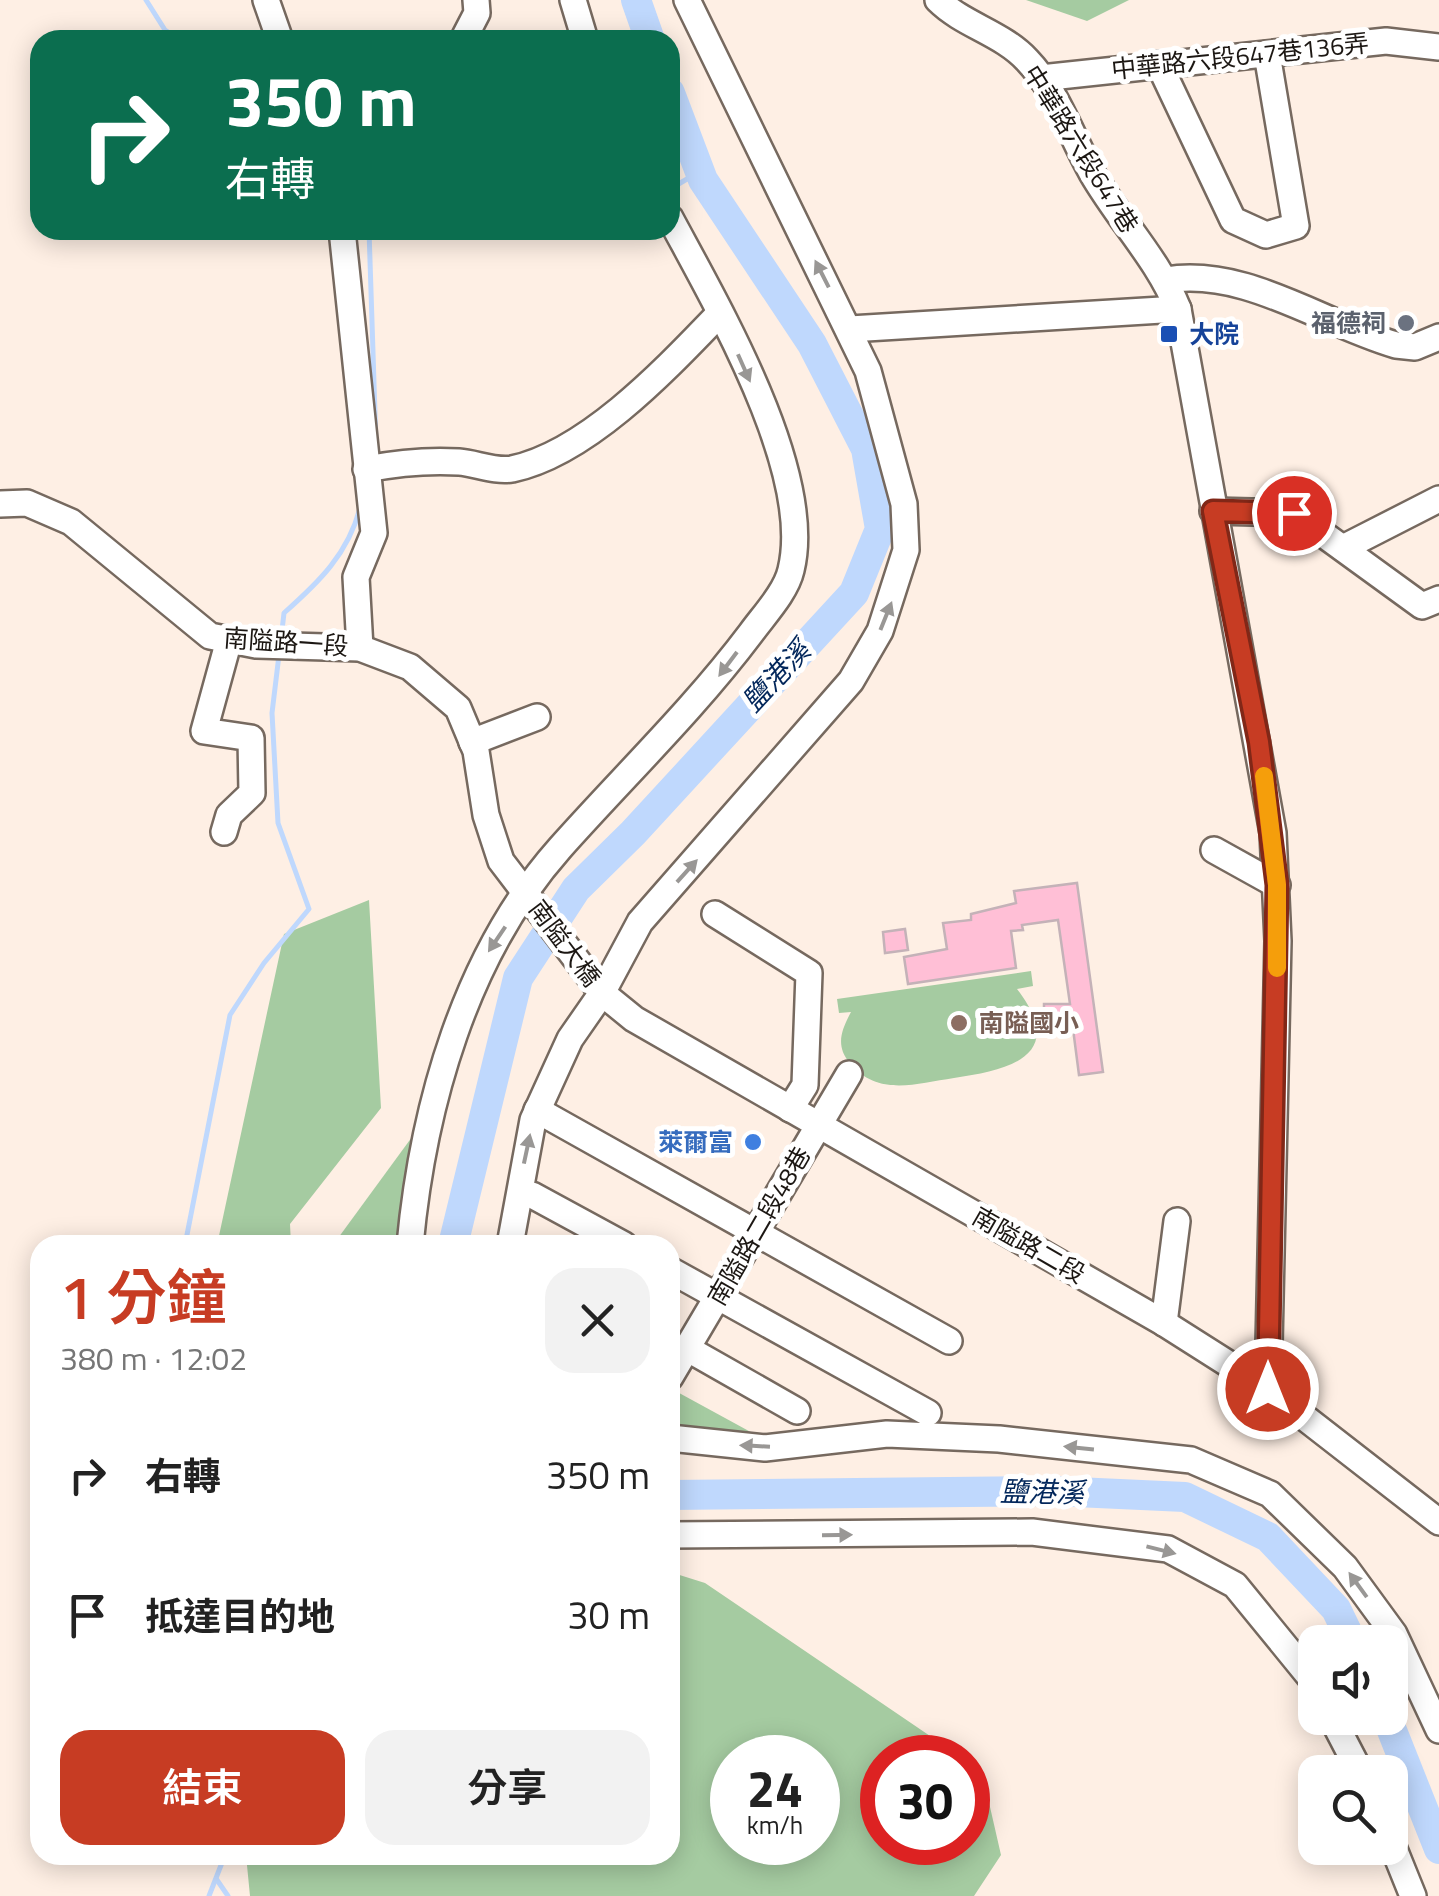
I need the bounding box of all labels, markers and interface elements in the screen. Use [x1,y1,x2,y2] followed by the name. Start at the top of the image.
[1109,24,1371,88] street label: 中華路六段647巷136弄
[225,47,417,153] text: 350 m
[1014,58,1148,240] street label: 中華路六段647巷
[60,70,190,200] icon: right
[225,144,315,212] text: 右轉
[814,260,831,289] one-way arrow
[1311,304,1386,342] place label: 福德祠
[1395,312,1417,334] marker: 福德祠
[1189,315,1239,353] place label: 大院
[1158,323,1180,345] marker: 大院
[736,353,752,383] one-way arrow
[1252,471,1337,556] pin
[1267,486,1322,541] icon: arrive
[879,601,895,631] one-way arrow
[222,619,350,665] street label: 南隘路一段
[731,627,823,721] water label: 鹽港溪
[718,651,738,677] one-way arrow
[675,859,697,884] one-way arrow
[520,892,610,994] street label: 南隘大橋
[488,925,506,953] one-way arrow
[979,1004,1079,1042] place label: 南隘國小
[948,1012,970,1034] marker: 南隘國小
[658,1123,733,1161] place label: 萊爾富
[742,1131,764,1153] marker: 萊爾富
[520,1133,535,1164] one-way arrow
[698,1139,820,1313] street label: 南隘路二段48巷
[965,1197,1093,1293] street label: 南隘路二段
[60,1251,227,1342] text: 1 分鐘
[545,1268,650,1373] button: close
[60,1334,247,1382] text: 380 m · 12:02
[1216,1337,1320,1441] position arrow
[739,1438,771,1454] one-way arrow
[1062,1440,1094,1456] one-way arrow
[546,1446,650,1504] text: 350 m
[145,1447,221,1505] text: 右轉
[60,1448,115,1503] icon: right
[1000,1469,1088,1514] water label: 鹽港溪
[822,1527,854,1543] one-way arrow
[1146,1543,1177,1558] one-way arrow
[1348,1571,1368,1598] one-way arrow
[567,1586,650,1644] text: 30 m
[145,1587,335,1645] text: 抵達目的地
[60,1588,115,1643] icon: arrive
[1298,1625,1408,1865] map controls
[1298,1625,1408,1735] button: sound
[60,1730,345,1845] button: 結束
[365,1730,650,1845] button: 分享
[860,1735,990,1865] speed limit sign: 30
[747,1750,803,1826] text: 24
[1298,1755,1408,1865] button: search
[747,1806,803,1844] text: km/h

